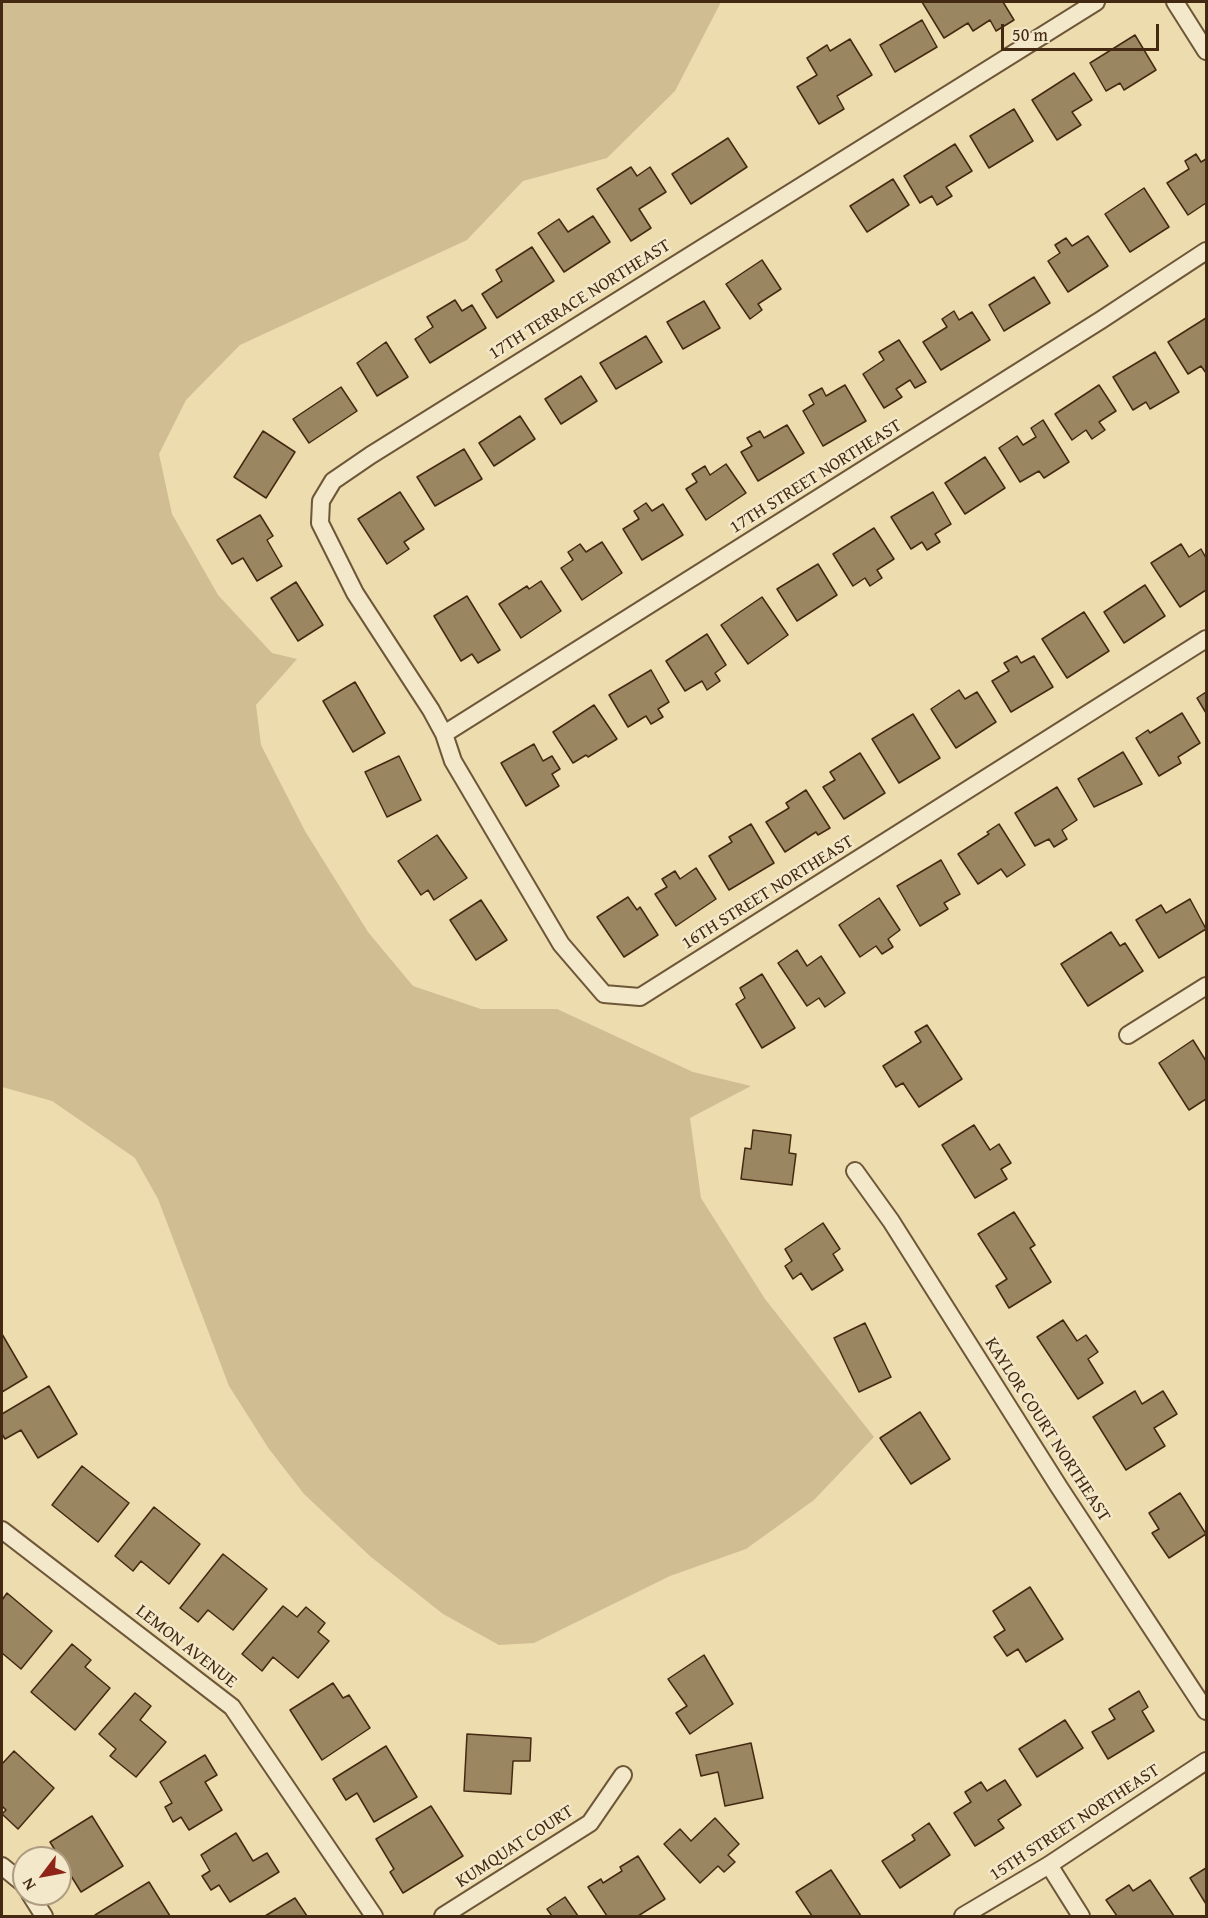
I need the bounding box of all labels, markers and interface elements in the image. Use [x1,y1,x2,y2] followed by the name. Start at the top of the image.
[1004,12,1162,50] scale bar
[1012,21,1048,48] text: 50 m
[485,235,675,365] street label: 17TH TERRACE NORTHEAST
[726,415,906,539] street label: 17TH STREET NORTHEAST
[678,831,858,955] street label: 16TH STREET NORTHEAST
[979,1334,1115,1526] street label: KAYLOR COURT NORTHEAST
[131,1601,241,1693] street label: LEMON AVENUE
[986,1760,1164,1886] street label: 15TH STREET NORTHEAST
[452,1801,578,1893] street label: KUMQUAT COURT
[12,1846,72,1906] north arrow
[15,1874,41,1895] text: N

